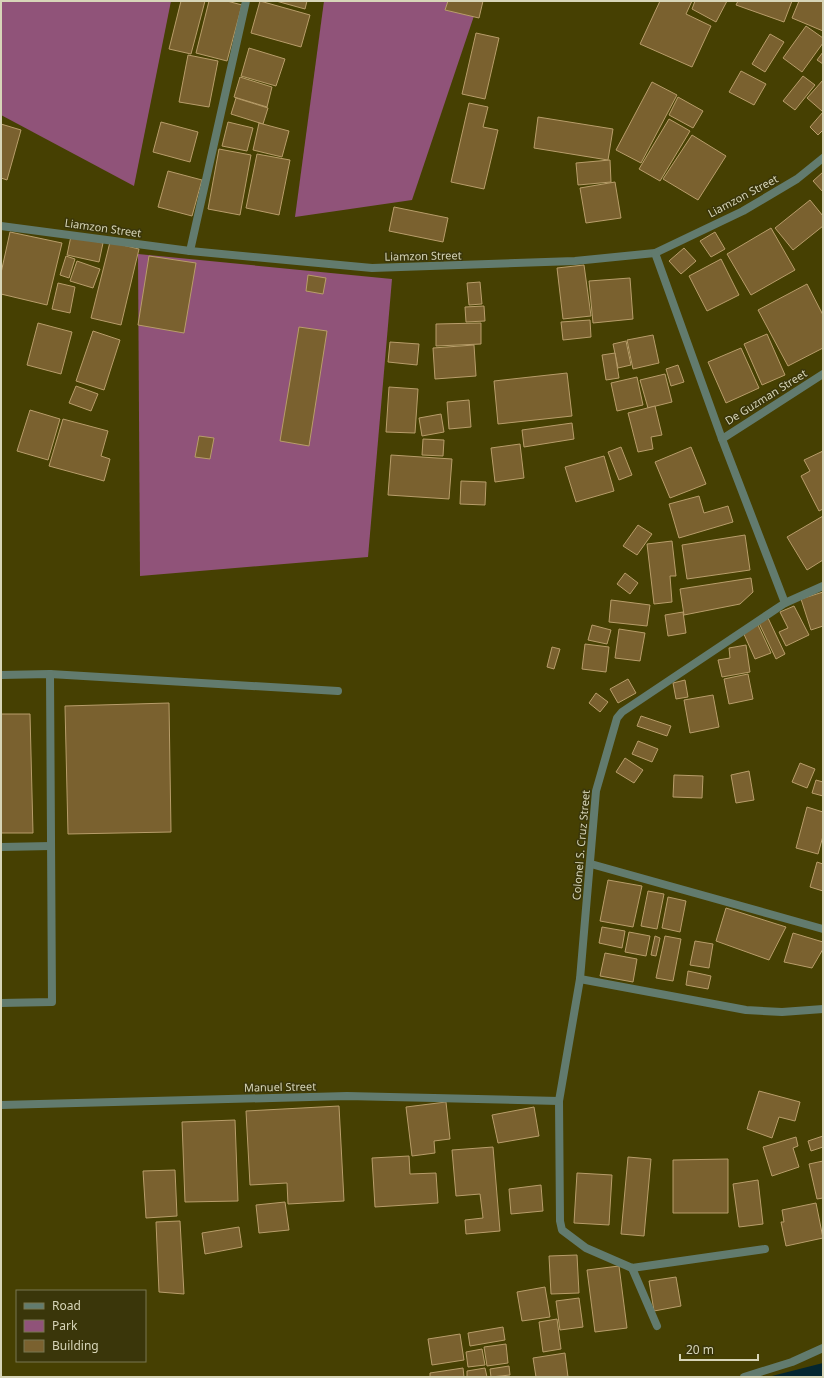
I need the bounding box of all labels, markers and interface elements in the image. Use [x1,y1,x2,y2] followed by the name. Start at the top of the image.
[705,171,780,220] street label: Liamzon Street
[64,215,142,240] street label: Liamzon Street
[384,247,462,264] street label: Liamzon Street
[722,365,810,428] street label: De Guzman Street
[568,789,593,901] street label: Colonel S. Cruz Street
[244,1078,316,1095] street label: Manuel Street
[16,1290,146,1362] legend
[52,1297,81,1314] text: Road
[52,1317,78,1334] text: Park
[680,1336,758,1362] scale bar
[52,1337,99,1354] text: Building
[686,1341,714,1358] text: 20 m

